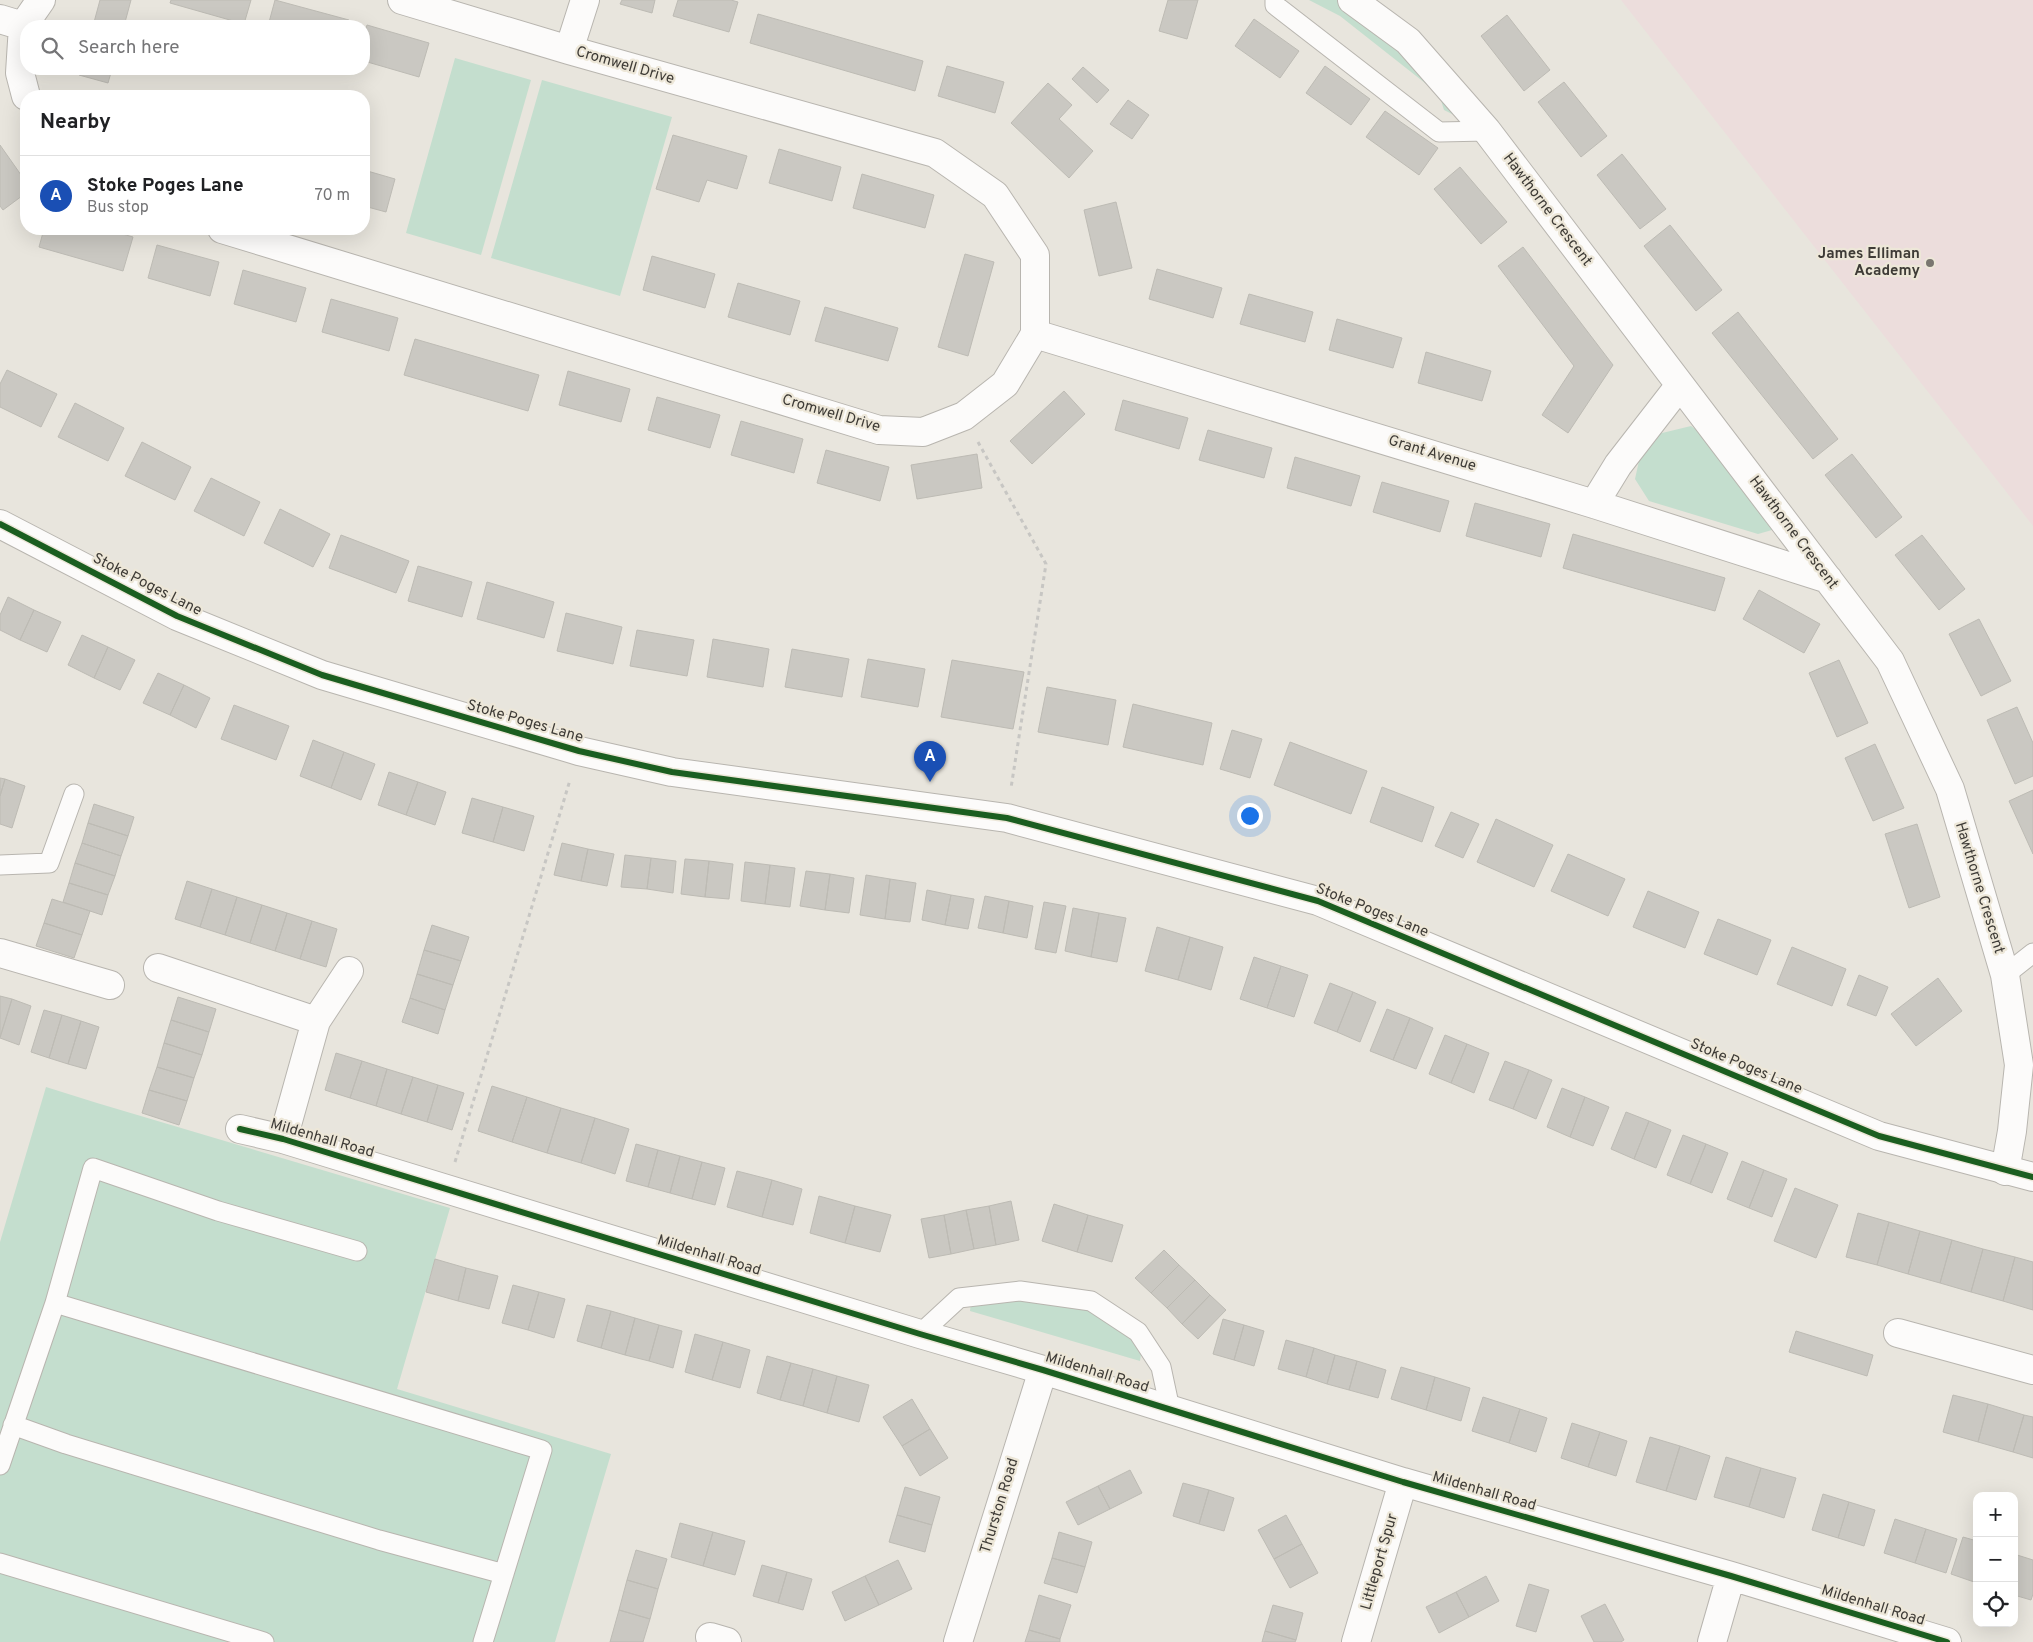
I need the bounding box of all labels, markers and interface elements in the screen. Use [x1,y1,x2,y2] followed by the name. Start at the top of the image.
[20,20,370,75] search box
[38,34,66,62] icon: search
[78,36,180,60] text: Search here
[574,43,676,89] street label: Cromwell Drive
[40,109,111,136] text: Nearby
[1498,150,1596,270] street label: Hawthorne Crescent
[87,174,244,198] text: Stoke Poges Lane
[50,186,62,206] text: A
[315,186,350,206] text: 70 m
[87,198,149,218] text: Bus stop
[1818,245,1920,281] place label: James Elliman Academy
[1924,257,1936,269] marker: James Elliman Academy
[780,391,882,437] street label: Cromwell Drive
[1386,432,1478,476] street label: Grant Avenue
[1744,473,1842,593] street label: Hawthorne Crescent
[89,549,205,621] street label: Stoke Poges Lane
[465,696,585,748] street label: Stoke Poges Lane
[914,741,946,782] pin: A
[1237,803,1263,829] your location
[1950,820,2008,956] street label: Hawthorne Crescent
[1313,880,1431,942] street label: Stoke Poges Lane
[1687,1035,1805,1099] street label: Stoke Poges Lane
[268,1115,376,1163] street label: Mildenhall Road
[655,1231,763,1281] street label: Mildenhall Road
[1043,1348,1151,1398] street label: Mildenhall Road
[976,1456,1024,1556] street label: Thurston Road
[1430,1468,1538,1516] street label: Mildenhall Road
[1973,1492,2018,1627] map controls
[1973,1492,2018,1537] button: +
[1357,1512,1403,1612] street label: Littleport Spur
[1973,1537,2018,1582] button: −
[1819,1581,1927,1631] street label: Mildenhall Road
[1973,1582,2018,1627] button: locate

